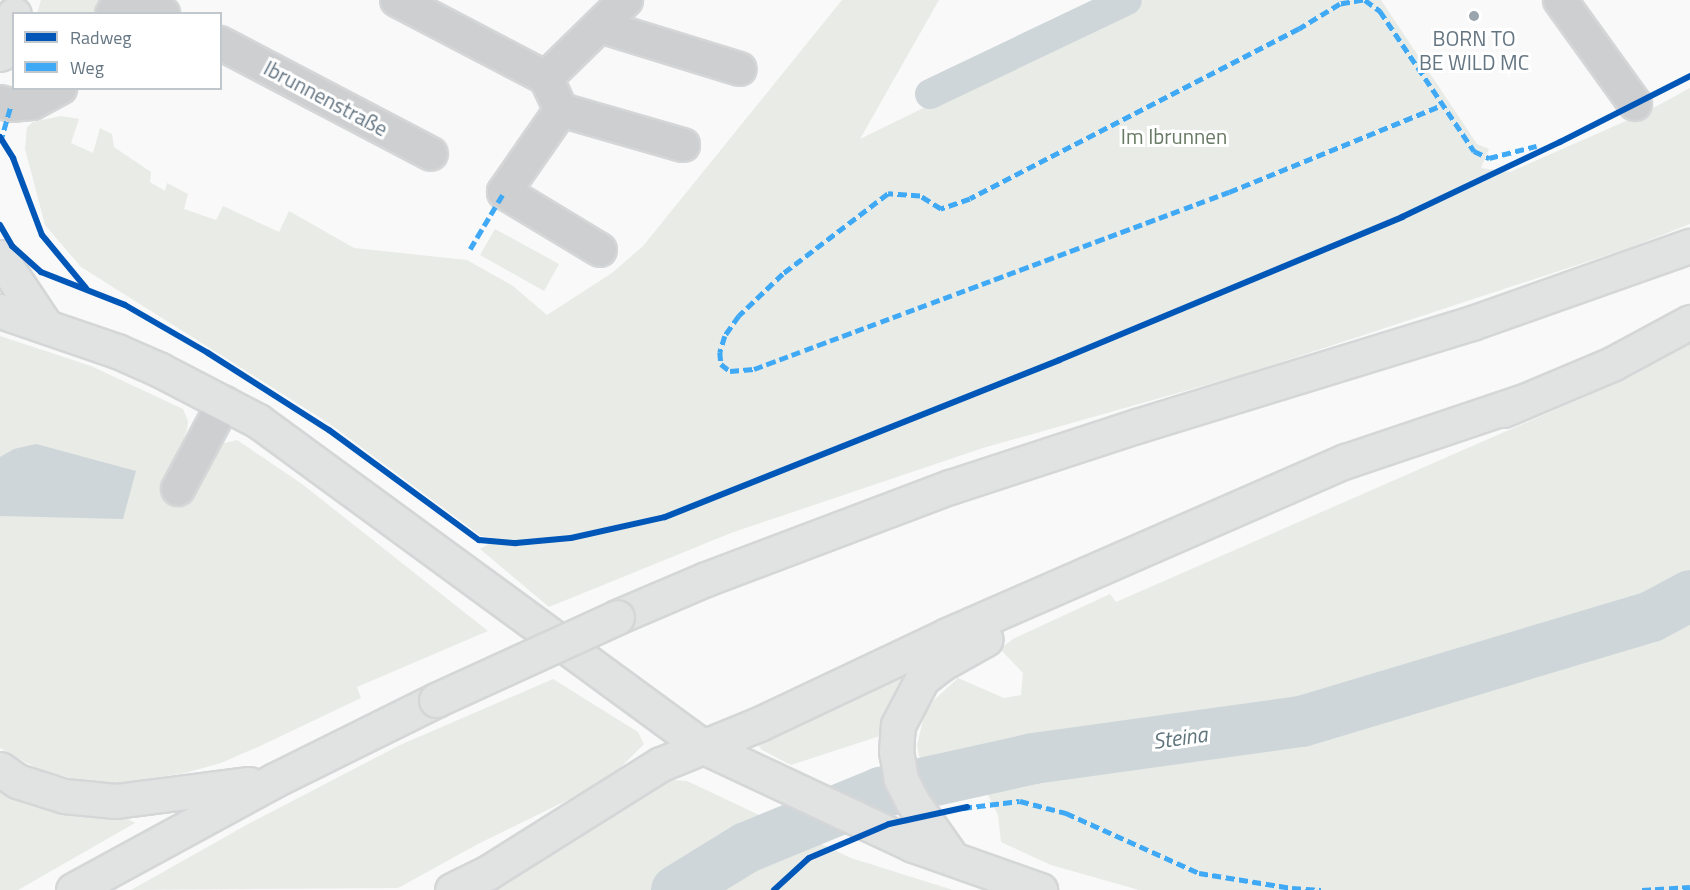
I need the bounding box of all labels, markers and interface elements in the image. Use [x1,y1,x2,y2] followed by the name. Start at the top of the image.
[1467,9,1481,23] marker: BORN TO BE WILD MC
[12,12,222,90] legend
[70,24,132,51] text: Radweg
[1419,25,1529,75] place label: BORN TO BE WILD MC
[70,54,104,81] text: Weg
[260,55,392,141] street label: Ibrunnenstraße
[1121,123,1227,149] park label: Im Ibrunnen
[1151,721,1209,755] water label: Steina

